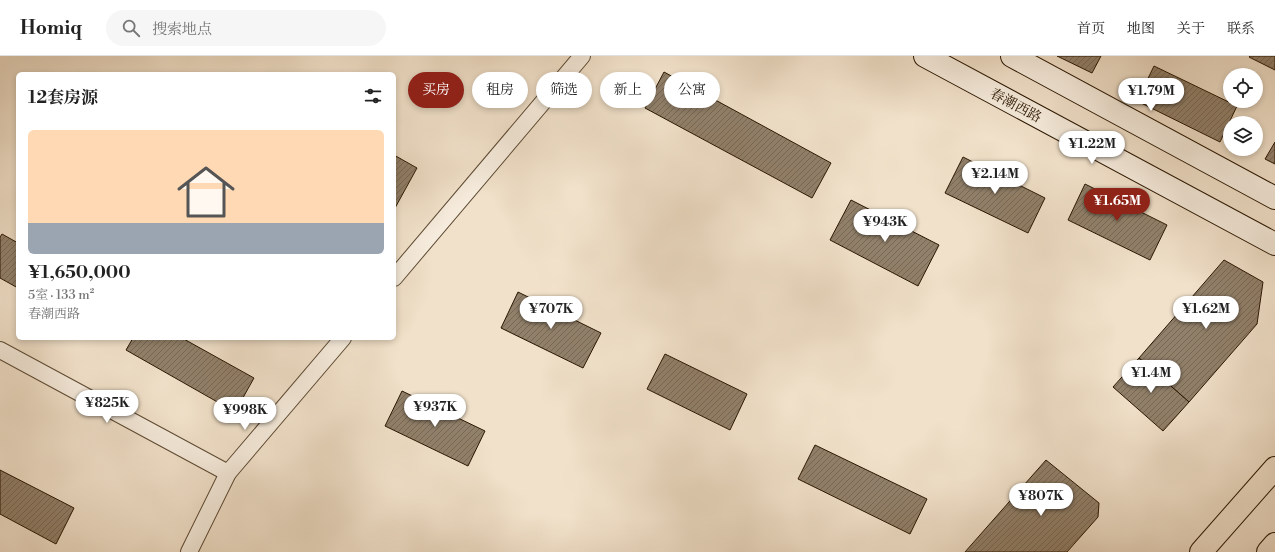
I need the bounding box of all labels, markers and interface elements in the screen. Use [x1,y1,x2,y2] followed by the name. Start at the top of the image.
[106,10,386,46] search box
[20,16,82,40] text: Homiq
[120,17,142,39] icon: search
[152,20,212,39] text: 搜索地点
[1077,20,1105,38] text: 首页
[1127,20,1155,38] text: 地图
[1177,20,1205,38] text: 关于
[1227,20,1255,38] text: 联系
[1223,68,1263,156] map controls
[1223,68,1263,108] button: locate
[408,72,464,108] chip: 买房
[472,72,528,108] chip: 租房
[536,72,592,108] chip: 筛选
[600,72,656,108] chip: 新上
[664,72,720,108] chip: 公寓
[1118,78,1184,112] pin: ¥1.79M
[1127,83,1175,99] text: ¥1.79M
[362,85,384,107] icon: filters
[987,85,1044,127] street label: 春潮西路
[28,87,98,109] text: 12套房源
[1223,116,1263,156] button: layers
[1059,131,1125,165] pin: ¥1.22M
[1068,136,1116,152] text: ¥1.22M
[170,156,242,228] icon: home
[962,161,1028,195] pin: ¥2.14M
[971,166,1019,182] text: ¥2.14M
[1084,188,1150,222] pin: ¥1.65M
[1093,193,1141,209] text: ¥1.65M
[857,209,913,243] pin: ¥943K
[862,214,908,230] text: ¥943K
[28,262,131,284] text: ¥1,650,000
[28,287,94,303] text: 5室 · 133 m²
[523,296,579,330] pin: ¥707K
[1173,296,1239,330] pin: ¥1.62M
[529,301,573,317] text: ¥707K
[1182,301,1230,317] text: ¥1.62M
[28,306,80,322] text: 春潮西路
[1123,360,1179,394] pin: ¥1.4M
[1131,365,1171,381] text: ¥1.4M
[79,390,135,424] pin: ¥825K
[407,394,463,428] pin: ¥937K
[85,395,129,411] text: ¥825K
[217,397,273,431] pin: ¥998K
[413,399,457,415] text: ¥937K
[222,402,268,418] text: ¥998K
[1013,483,1069,517] pin: ¥807K
[1018,488,1064,504] text: ¥807K

